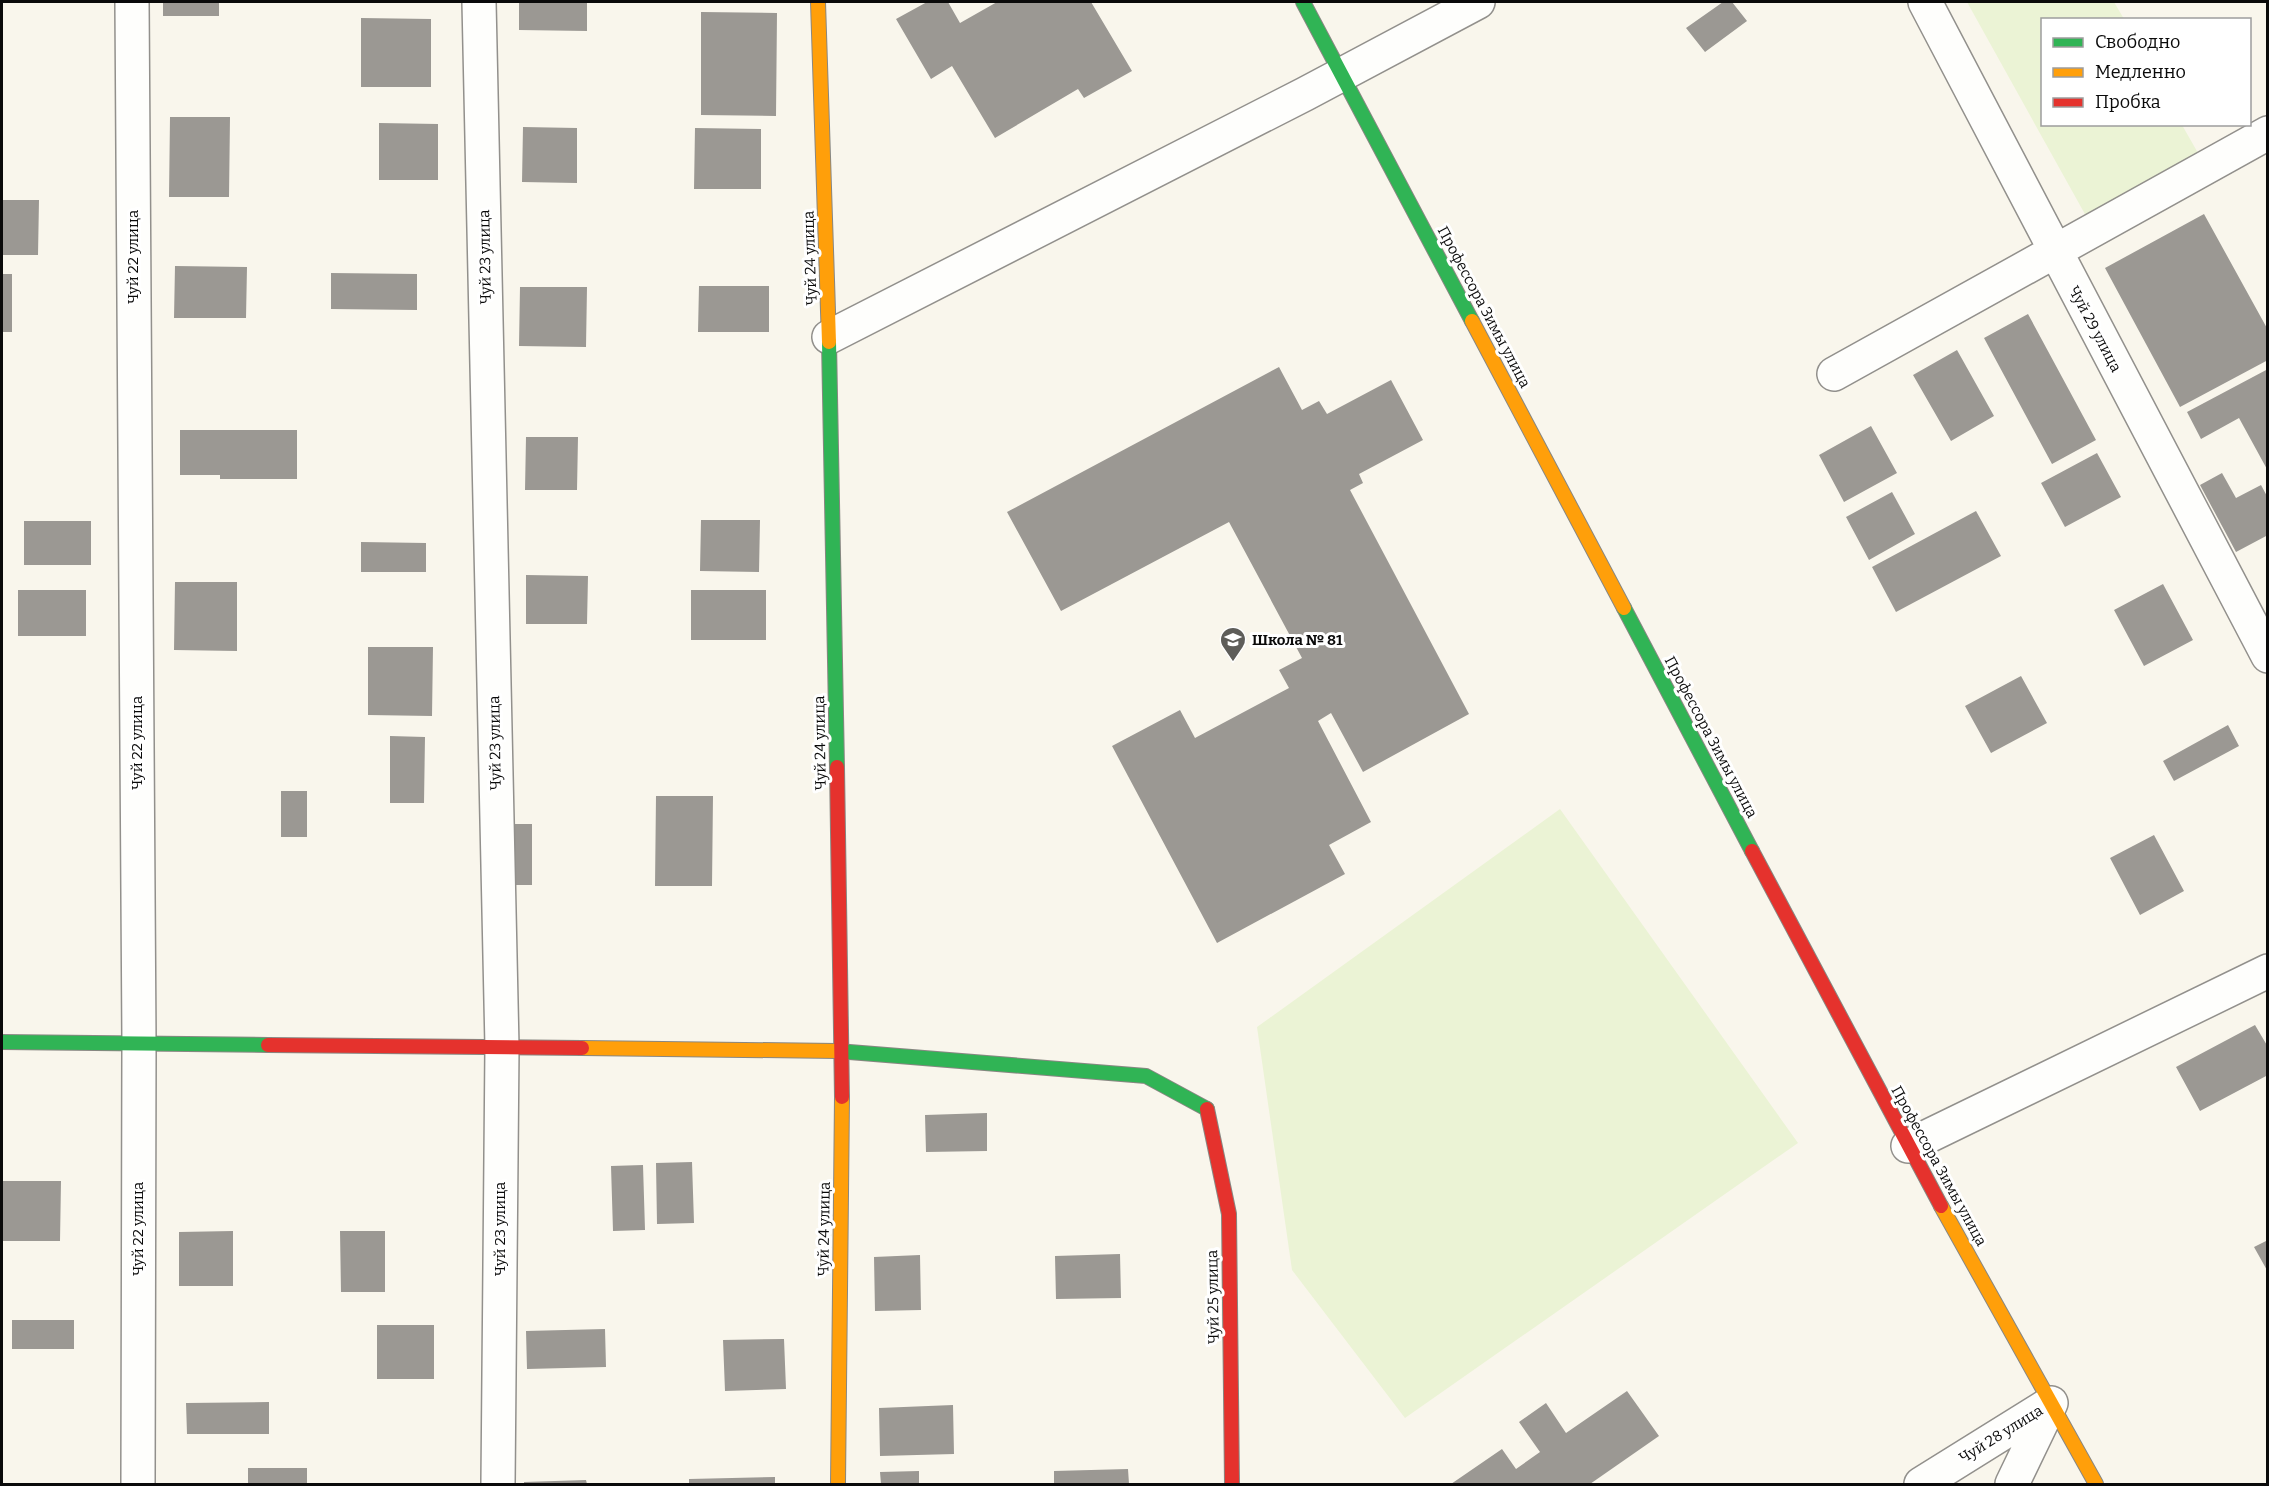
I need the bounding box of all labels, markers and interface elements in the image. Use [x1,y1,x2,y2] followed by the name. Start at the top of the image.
[2041,18,2251,126] legend
[2095,31,2180,53] text: Свободно
[2095,61,2186,83] text: Медленно
[2095,91,2161,113] text: Пробка
[124,210,142,304] street label: Чуй 22 улица
[475,210,495,304] street label: Чуй 23 улица
[799,210,821,306] street label: Чуй 24 улица
[1434,223,1534,391] street label: Профессора Зимы улица
[2065,283,2125,375] street label: Чуй 29 улица
[1218,625,1248,663] school or university icon: Школа № 81
[1252,631,1343,649] place label: Школа № 81
[1661,653,1761,821] street label: Профессора Зимы улица
[810,695,830,791] street label: Чуй 24 улица
[128,696,146,790] street label: Чуй 22 улица
[485,696,505,790] street label: Чуй 23 улица
[1887,1083,1991,1249] street label: Профессора Зимы улица
[814,1181,834,1277] street label: Чуй 24 улица
[129,1182,147,1276] street label: Чуй 22 улица
[491,1182,509,1276] street label: Чуй 23 улица
[1203,1250,1223,1344] street label: Чуй 25 улица
[1956,1401,2046,1467] street label: Чуй 28 улица

